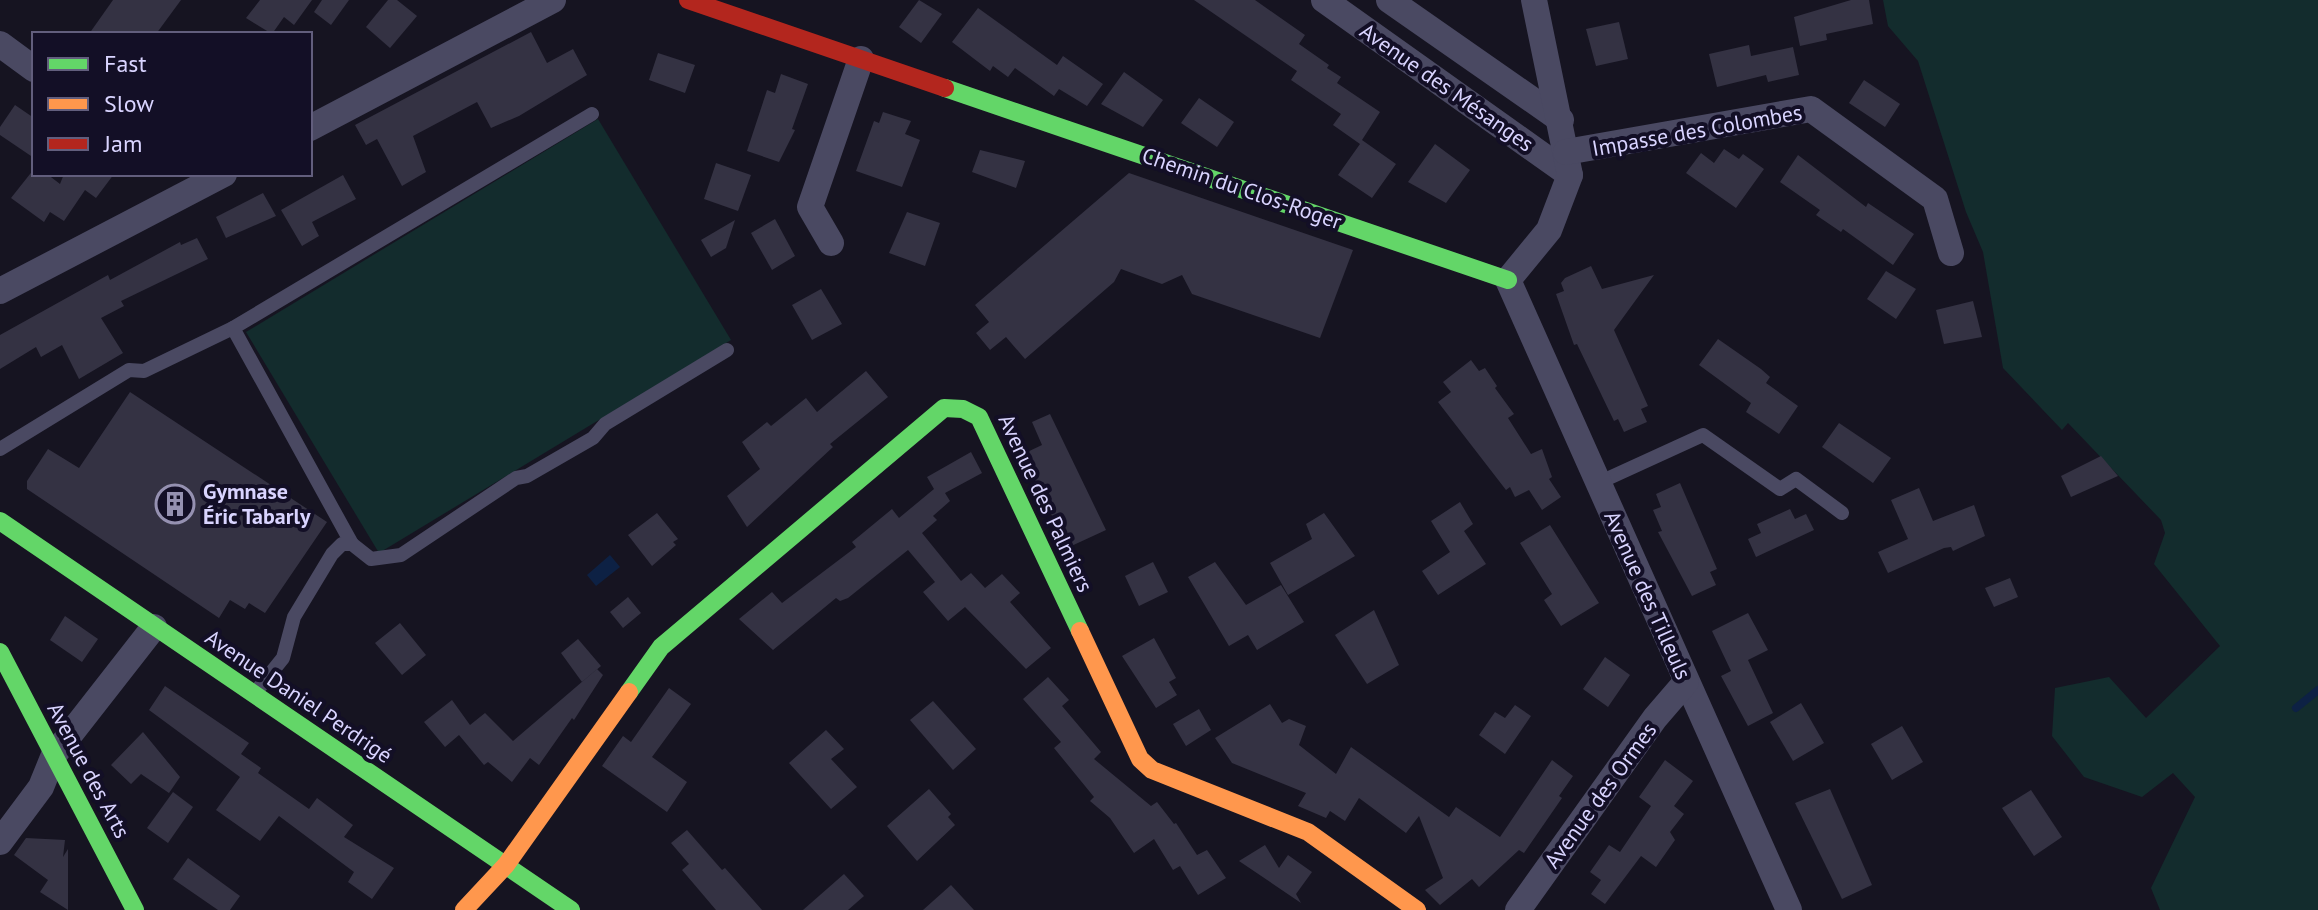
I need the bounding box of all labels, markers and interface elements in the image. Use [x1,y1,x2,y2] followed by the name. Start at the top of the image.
[1355,17,1539,157] street label: Avenue des Mésanges
[32,32,312,176] legend
[104,48,147,79] text: Fast
[104,88,154,119] text: Slow
[1590,98,1804,162] street label: Impasse des Colombes
[103,128,142,159] text: Jam
[1139,141,1346,235] street label: Chemin du Clos-Roger
[992,409,1100,597] street label: Avenue des Palmiers
[203,477,311,530] place label: Gymnase Éric Tabarly
[154,483,196,525] building icon: Gymnase Éric Tabarly
[1598,506,1698,684] street label: Avenue des Tilleuls
[200,623,398,769] street label: Avenue Daniel Perdrigé
[41,697,137,843] street label: Avenue des Arts
[1538,717,1662,873] street label: Avenue des Ormes

